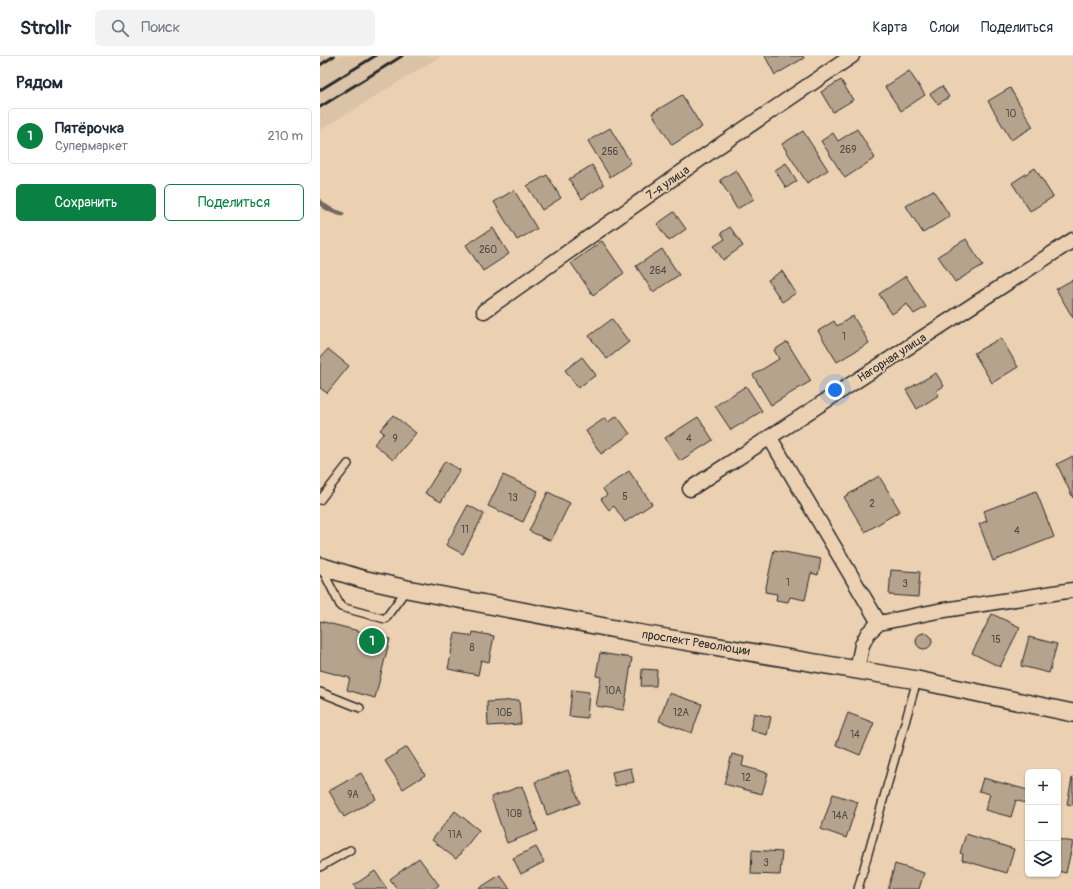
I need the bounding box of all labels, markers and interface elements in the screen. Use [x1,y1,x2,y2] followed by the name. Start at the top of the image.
[95,10,375,46] search box
[20,16,71,40] text: Strollr
[109,17,131,39] icon: search
[141,18,180,37] text: Поиск
[873,19,907,36] text: Карта
[929,19,959,36] text: Слои
[981,19,1053,36] text: Поделиться
[16,72,63,93] text: Рядом
[1006,108,1017,120] house number: 10
[55,119,124,138] text: Пятёрочка
[27,128,33,144] text: 1
[267,128,303,144] text: 210 m
[55,138,128,154] text: Супермаркет
[840,144,856,156] house number: 269
[602,146,619,158] house number: 256
[643,162,693,203] street label: 7-я улица
[16,184,156,221] button: Сохранить
[164,184,304,221] button: Поделиться
[479,244,497,256] house number: 260
[649,265,667,277] house number: 264
[855,330,930,386] street label: Нагорная улица
[842,331,846,343] house number: 1
[825,380,845,400] your location
[392,433,398,445] house number: 9
[686,433,692,445] house number: 4
[622,491,628,503] house number: 5
[508,492,518,504] house number: 13
[869,498,875,510] house number: 2
[461,524,469,536] house number: 11
[1014,525,1020,537] house number: 4
[786,577,790,589] house number: 1
[902,578,908,590] house number: 3
[359,626,385,656] pin: 1
[641,627,752,659] street label: проспект Революции
[991,634,1001,646] house number: 15
[469,642,475,654] house number: 8
[604,685,622,697] house number: 10А
[496,707,512,719] house number: 10Б
[673,707,690,719] house number: 12А
[850,729,860,741] house number: 14
[1025,769,1061,877] map controls
[1025,769,1061,805] button: +
[741,772,751,784] house number: 12
[347,789,359,801] house number: 9А
[1025,805,1061,841] button: −
[506,808,523,820] house number: 10В
[832,810,849,822] house number: 14А
[448,829,463,841] house number: 11А
[1025,841,1061,877] button: layers
[763,857,769,869] house number: 3

